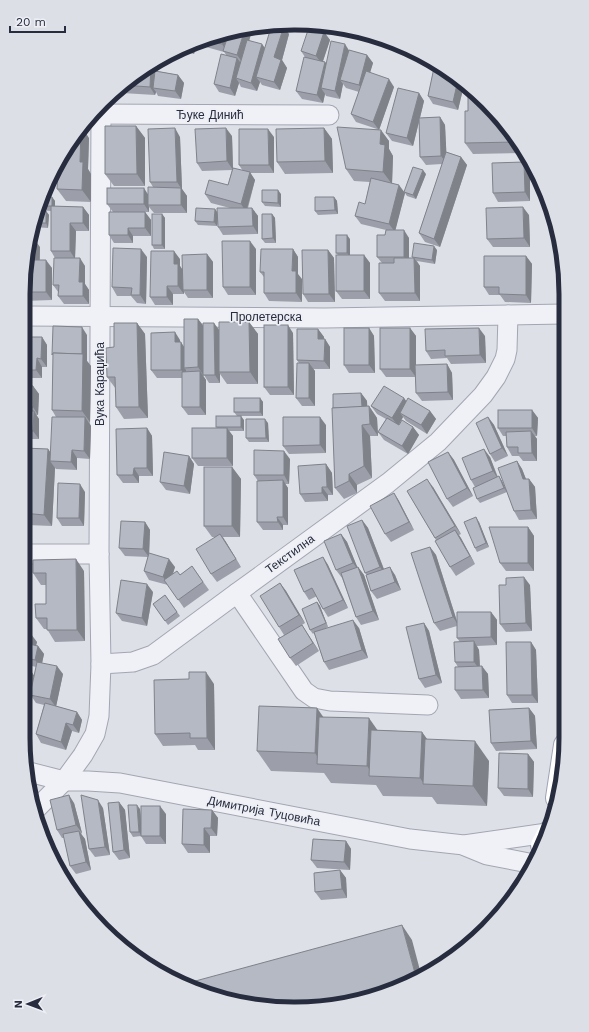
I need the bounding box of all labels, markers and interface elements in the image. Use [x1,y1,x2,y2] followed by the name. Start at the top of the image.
[10,8,65,34] scale bar
[16,15,46,29] text: 20 m
[176,108,244,122] street label: Ђуке Динић
[230,310,302,324] street label: Пролетерска
[93,342,107,426] street label: Вука Караџића
[263,531,318,576] street label: Текстилна
[206,793,322,829] street label: Димитрија Туцовића
[8,984,48,1024] north arrow
[12,1000,25,1008] text: N

